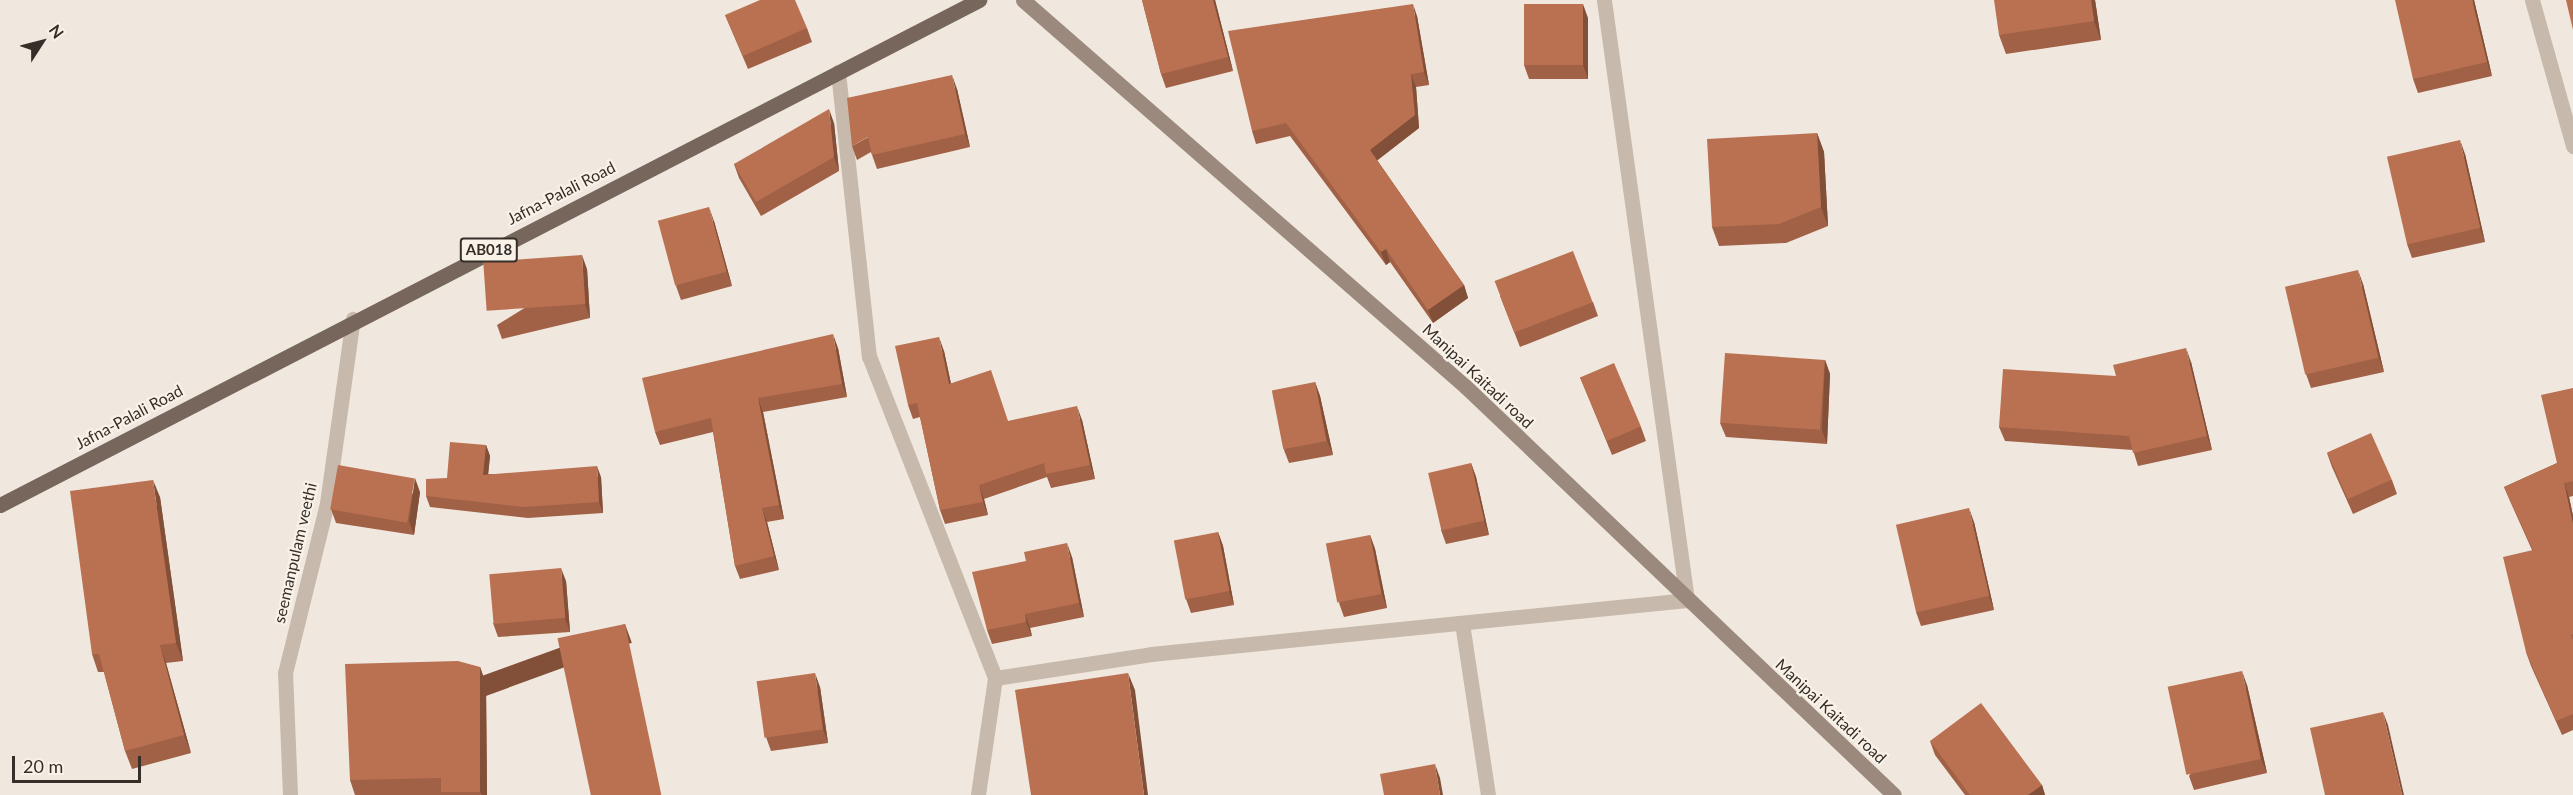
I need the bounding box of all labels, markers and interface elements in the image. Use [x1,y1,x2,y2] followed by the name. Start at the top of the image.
[12,12,72,72] north arrow
[46,21,68,42] text: N
[504,157,618,229] street label: Jafna-Palali Road
[459,238,519,262] road number: AB018
[1419,320,1537,432] street label: Manipai Kaitadi road
[72,381,186,453] street label: Jafna-Palali Road
[269,481,321,625] street label: seemanpulam veethi
[1772,655,1890,767] street label: Manipai Kaitadi road
[15,744,144,782] scale bar
[23,755,63,777] text: 20 m

